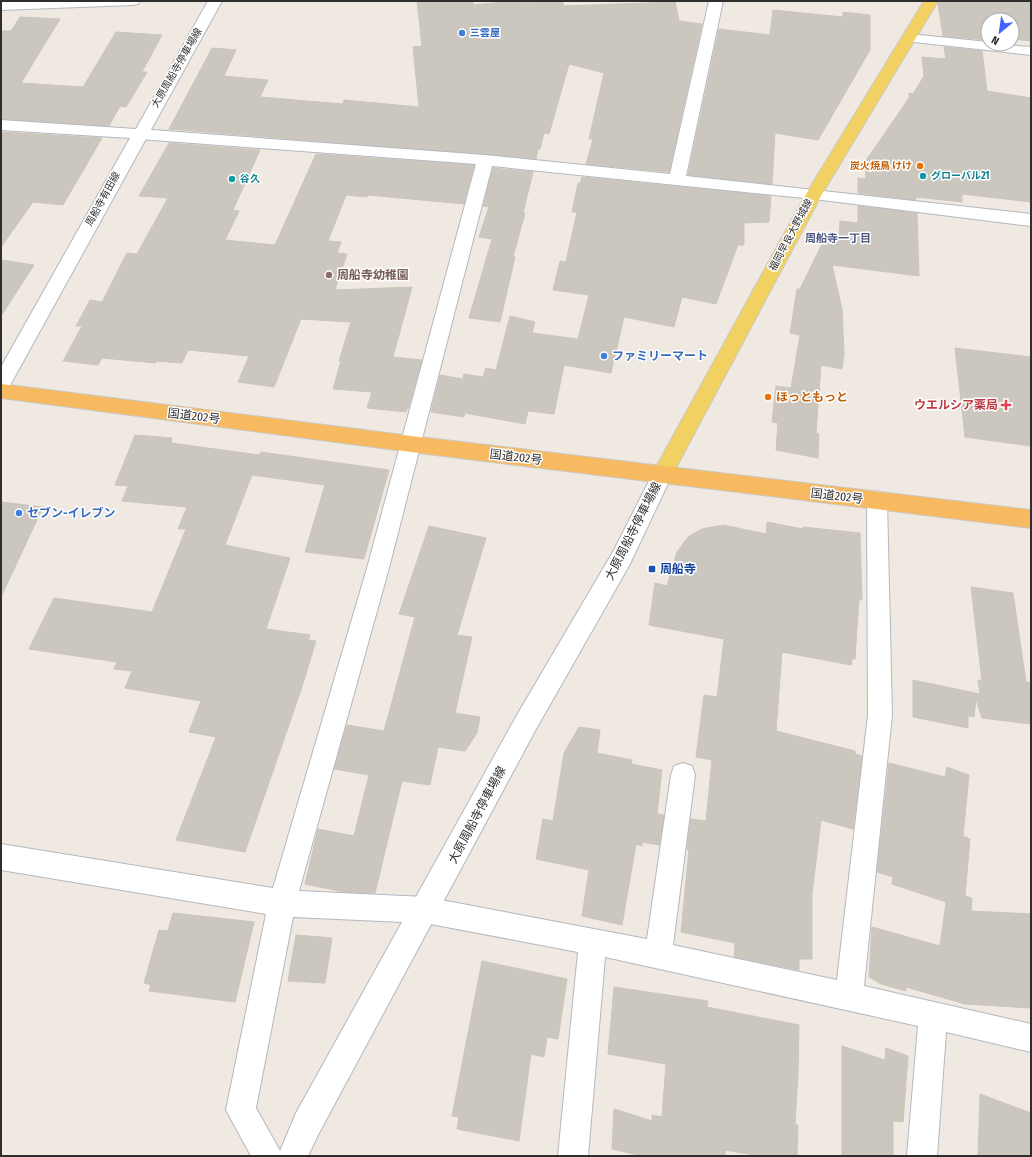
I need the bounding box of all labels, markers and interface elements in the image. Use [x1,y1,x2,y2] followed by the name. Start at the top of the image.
[980,12,1020,52] north arrow
[149,26,205,110] street label: 大原周船寺停車場線
[470,27,500,39] place label: 三雲屋
[457,28,467,38] marker: 三雲屋
[989,33,1001,48] text: N
[850,160,912,172] place label: 炭火焼鳥 けけ
[915,161,925,171] marker: 炭火焼鳥 けけ
[83,170,123,228] street label: 周船寺有田線
[931,170,990,182] place label: グローバル21
[918,171,928,181] marker: グローバル21
[240,173,260,185] place label: 谷久
[227,174,237,184] marker: 谷久
[767,197,815,273] street label: 福岡早良大野城線
[805,232,871,245] district label: 周船寺一丁目
[337,268,409,282] place label: 周船寺幼稚園
[324,270,334,280] marker: 周船寺幼稚園
[612,349,708,363] place label: ファミリーマート
[599,351,609,361] marker: ファミリーマート
[776,390,848,404] place label: ほっともっと
[763,392,773,402] marker: ほっともっと
[914,398,998,412] place label: ウエルシア薬局
[1001,400,1011,410] marker: ウエルシア薬局
[167,406,221,426] street label: 国道202号
[489,447,543,467] street label: 国道202号
[602,480,664,582] street label: 大原周船寺停車場線
[810,486,864,506] street label: 国道202号
[27,506,116,520] place label: セブン-イレブン
[14,508,24,518] marker: セブン-イレブン
[660,562,696,576] place label: 周船寺
[647,564,657,574] marker: 周船寺
[445,764,509,866] street label: 大原周船寺停車場線

